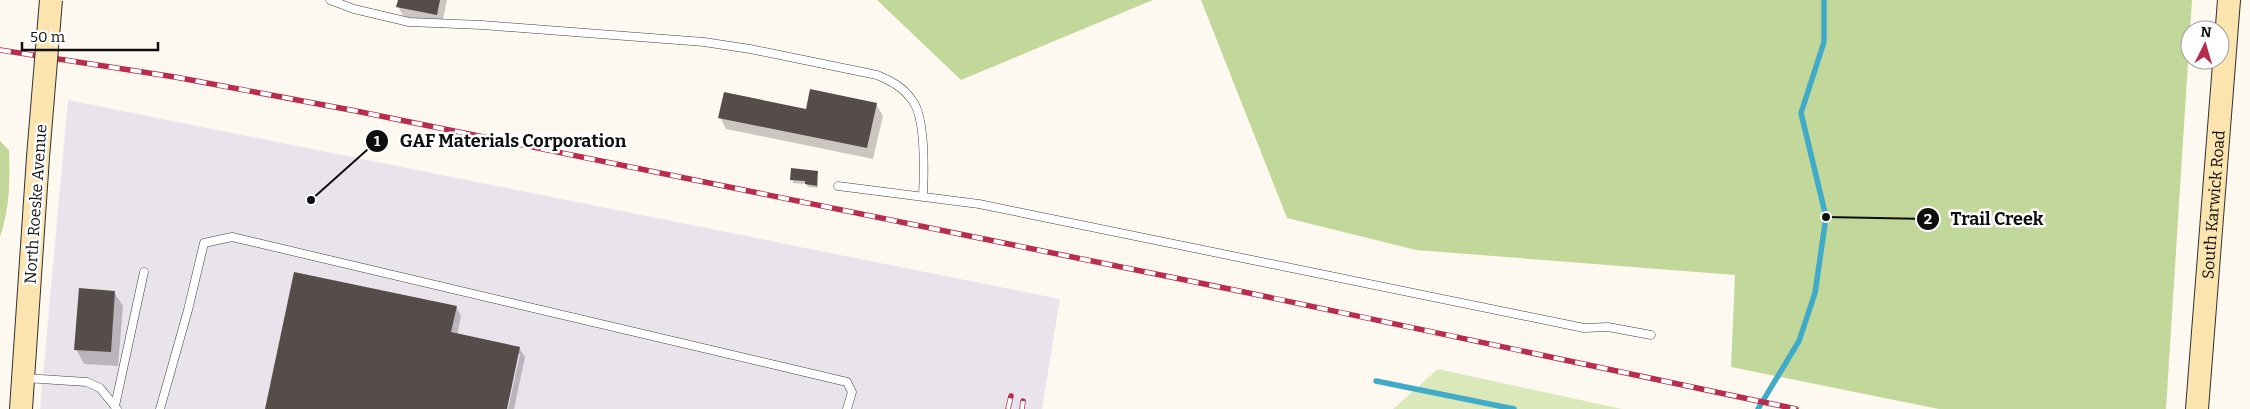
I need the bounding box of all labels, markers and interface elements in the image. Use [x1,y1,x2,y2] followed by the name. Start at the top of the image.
[22,20,159,52] scale bar
[2180,20,2230,70] north arrow
[2200,24,2212,42] text: N
[30,28,66,46] text: 50 m
[20,124,51,284] street label: North Roeske Avenue
[364,125,636,158] callout: GAF Materials Corporation
[2198,129,2229,280] street label: South Karwick Road
[400,130,627,152] text: GAF Materials Corporation
[374,132,381,150] text: 1
[1916,202,2054,235] callout: Trail Creek
[1950,208,2044,230] text: Trail Creek
[1924,210,1932,228] text: 2

